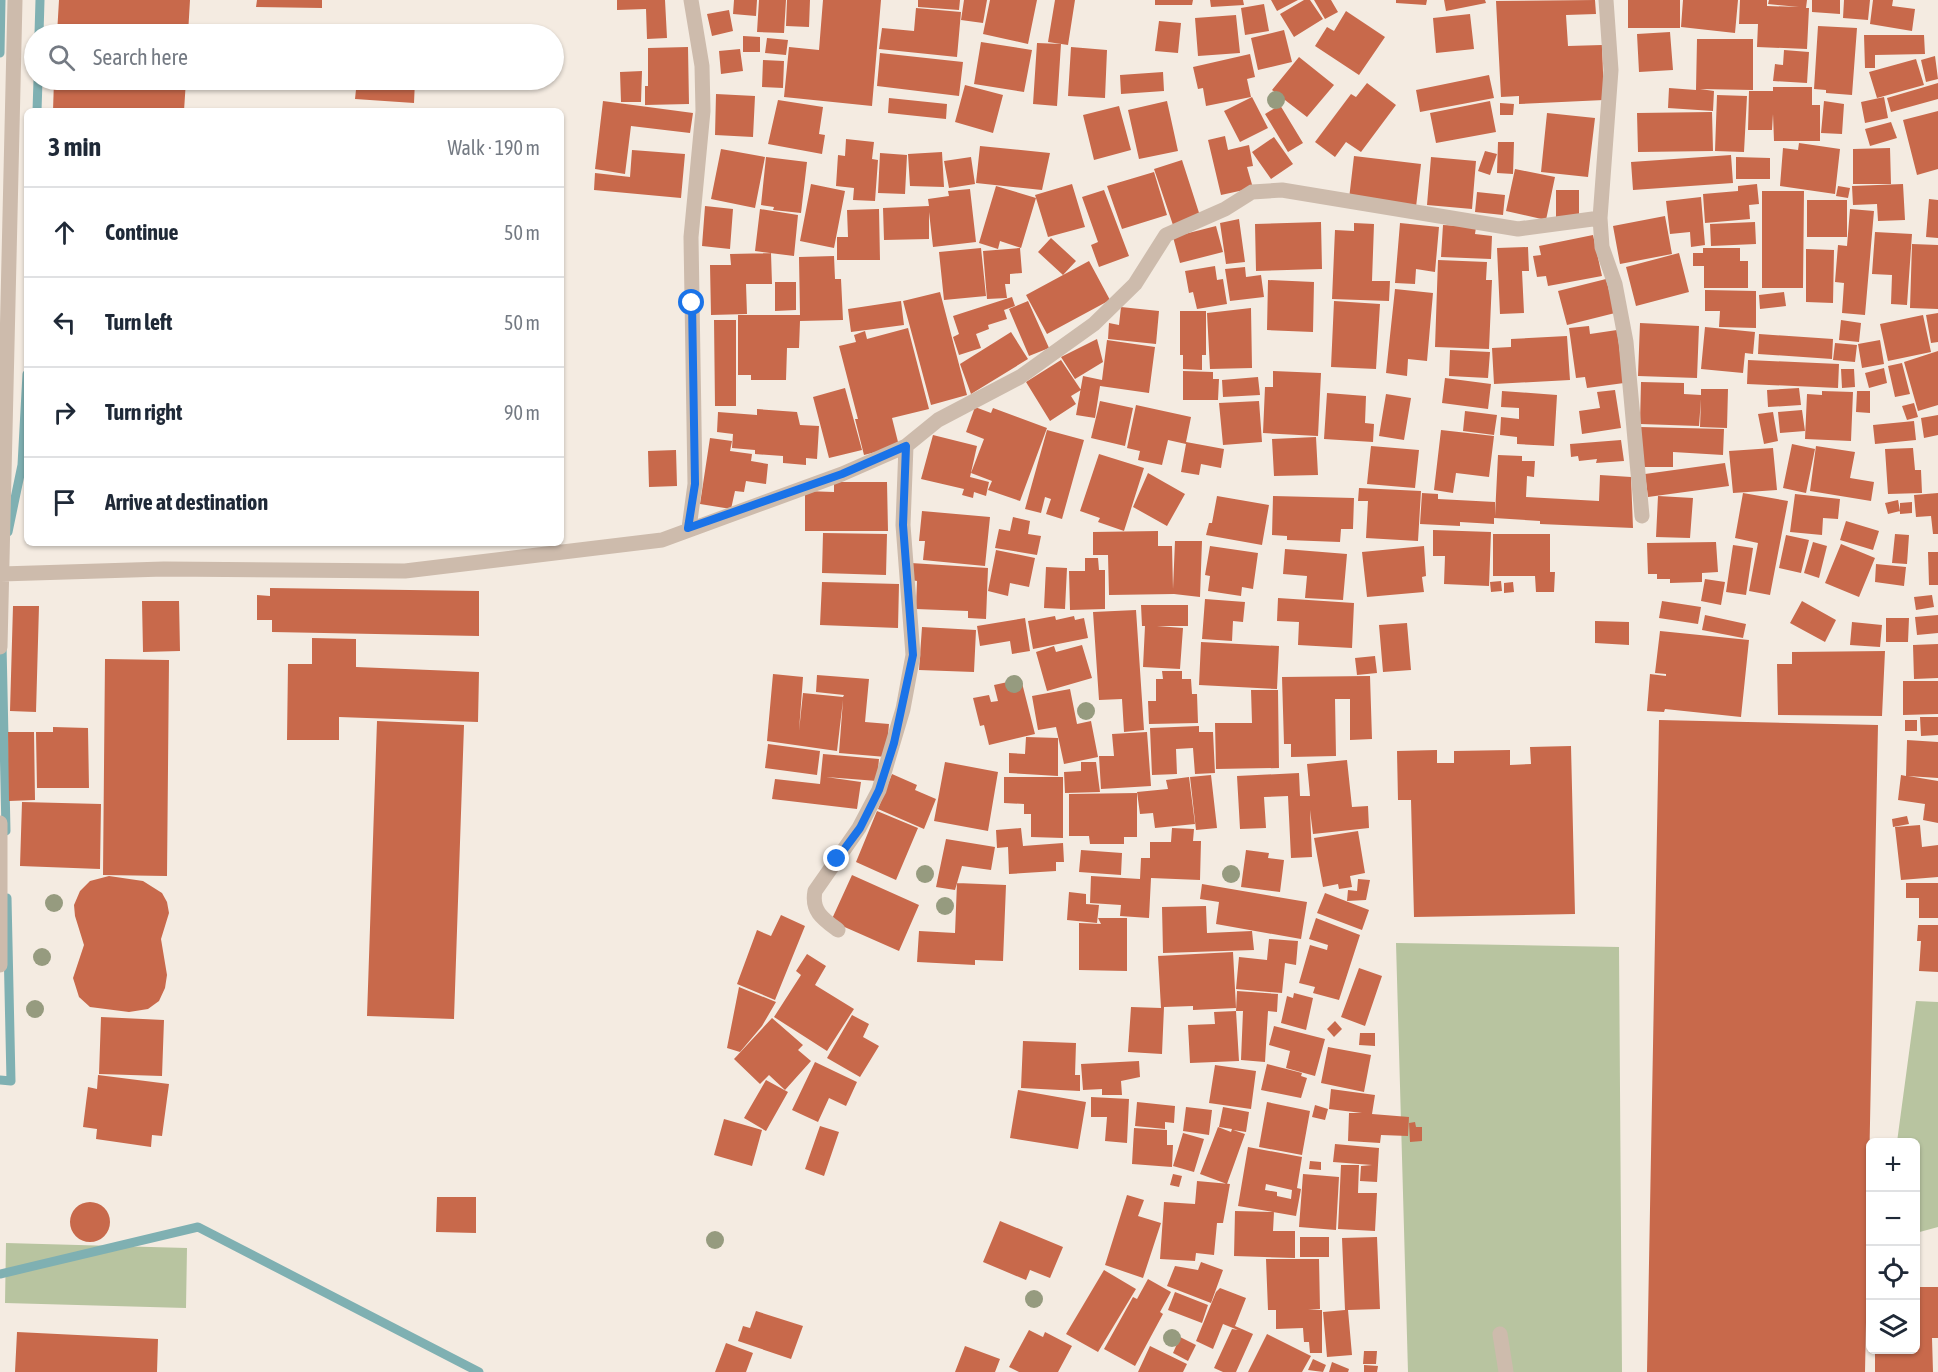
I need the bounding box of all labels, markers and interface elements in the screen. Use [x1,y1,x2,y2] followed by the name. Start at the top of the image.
[24,24,564,90] search box
[45,41,78,74] icon: search
[93,44,188,70] text: Search here
[48,132,101,162] text: 3 min
[448,136,540,159] text: Walk · 190 m
[48,216,81,249] icon: ahead
[105,219,179,245] text: Continue
[504,221,540,244] text: 50 m
[678,289,704,315] route start
[48,306,81,339] icon: left
[105,309,172,335] text: Turn left
[504,311,540,334] text: 50 m
[48,396,81,429] icon: right
[105,399,182,425] text: Turn right
[504,401,540,424] text: 90 m
[48,486,81,519] icon: arrive
[105,489,268,515] text: Arrive at destination
[823,845,849,871] route end
[1866,1138,1920,1354] map controls
[1866,1138,1920,1192] button: +
[1866,1192,1920,1246] button: −
[1866,1246,1920,1300] button: locate
[1866,1300,1920,1354] button: layers

